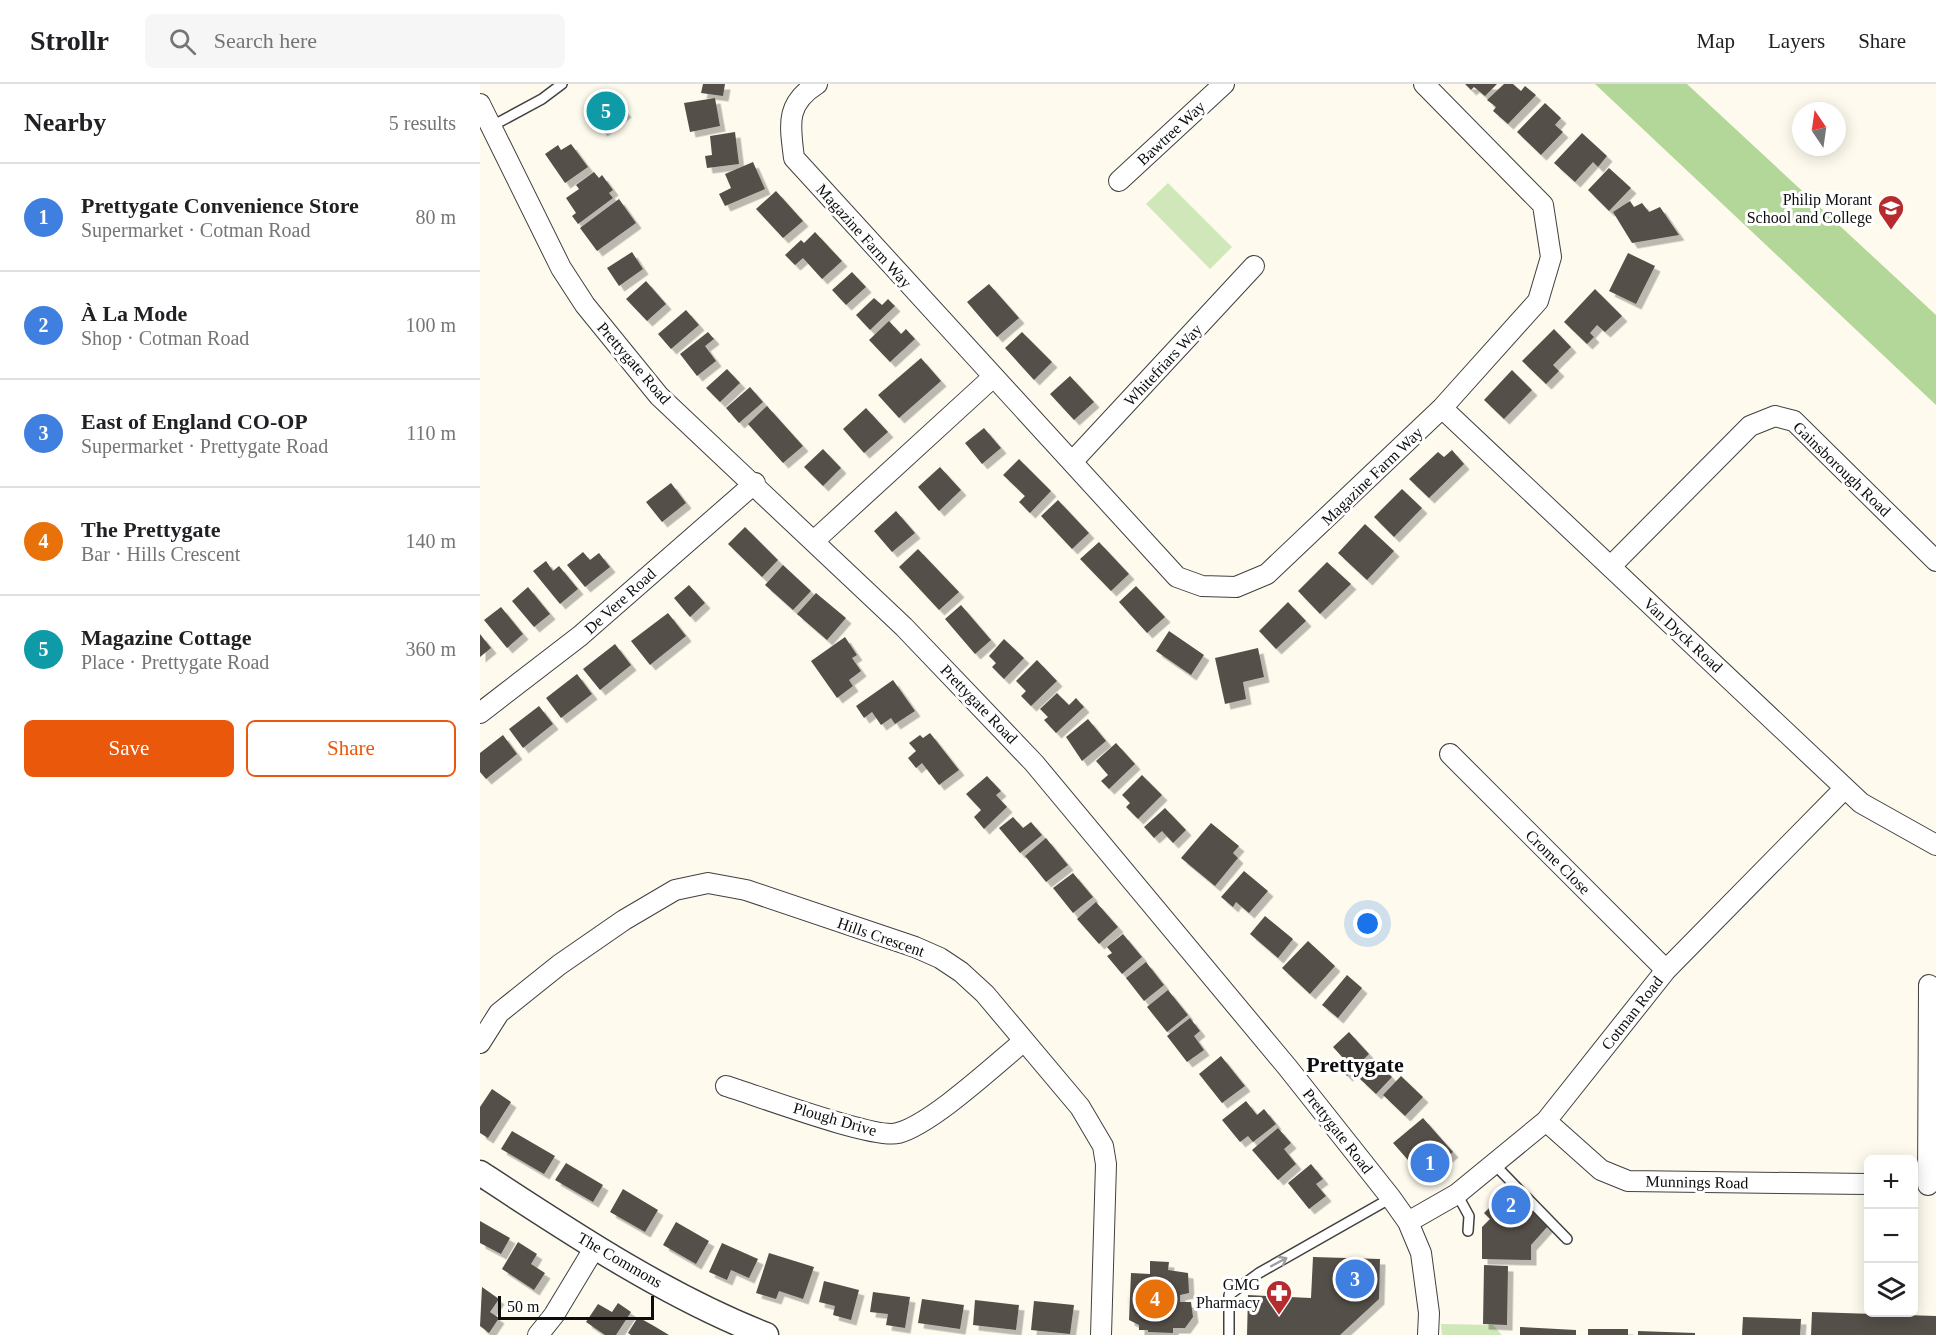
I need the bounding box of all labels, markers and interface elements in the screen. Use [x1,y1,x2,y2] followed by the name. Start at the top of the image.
[145,14,565,68] search box
[30,25,109,56] text: Strollr
[166,25,199,58] icon: search
[214,28,317,53] text: Search here
[1697,29,1735,53] text: Map
[1768,29,1825,53] text: Layers
[1858,29,1906,53] text: Share
[586,88,626,134] pin: 5
[1134,97,1209,169] street label: Bawtree Way
[1792,102,1846,156] north arrow
[24,108,106,137] text: Nearby
[389,112,456,134] text: 5 results
[812,181,915,292] street label: Magazine Farm Way
[1747,191,1873,227] place label: Philip Morant School and College
[81,193,359,218] text: Prettygate Convenience Store
[1876,193,1906,231] school or university icon: Philip Morant School and College
[39,206,49,228] text: 1
[415,206,456,228] text: 80 m
[81,219,310,241] text: Supermarket · Cotman Road
[81,301,187,326] text: À La Mode
[39,314,49,336] text: 2
[405,314,456,336] text: 100 m
[593,319,674,408] street label: Prettygate Road
[1121,321,1206,410] street label: Whitefriars Way
[81,327,249,349] text: Shop · Cotman Road
[81,409,308,434] text: East of England CO-OP
[1789,418,1894,520] street label: Gainsborough Road
[39,422,49,444] text: 3
[406,422,456,444] text: 110 m
[1318,424,1427,529] street label: Magazine Farm Way
[81,435,328,457] text: Supermarket · Prettygate Road
[81,517,221,542] text: The Prettygate
[39,530,49,552] text: 4
[405,530,456,552] text: 140 m
[81,543,240,565] text: Bar · Hills Crescent
[581,565,659,637] street label: De Vere Road
[1639,594,1726,676] street label: Van Dyck Road
[81,625,251,650] text: Magazine Cottage
[39,638,49,660] text: 5
[405,638,456,660] text: 360 m
[81,651,269,673] text: Place · Prettygate Road
[937,661,1021,748] street label: Prettygate Road
[24,720,234,777] button: Save
[246,720,456,777] button: Share
[1522,826,1594,898] street label: Crome Close
[1353,909,1382,938] your location
[835,914,927,960] street label: Hills Crescent
[1598,973,1666,1053] street label: Cotman Road
[1306,1052,1404,1077] district label: Prettygate
[1299,1085,1376,1177] street label: Prettygate Road
[791,1099,879,1140] street label: Plough Drive
[1410,1140,1450,1186] pin: 1
[1864,1155,1918,1317] map controls
[1864,1155,1918,1209] button: +
[1646,1173,1748,1192] street label: Munnings Road
[1492,1182,1530,1228] pin: 2
[1864,1209,1918,1263] button: −
[575,1229,665,1291] street label: The Commons
[1270,1256,1287,1268] one-way arrow
[1336,1256,1374,1302] pin: 3
[1864,1263,1918,1317] button: layers
[1136,1276,1174,1322] pin: 4
[1196,1276,1260,1312] place label: GMG Pharmacy
[1264,1278,1294,1316] pharmacy icon: GMG Pharmacy
[498,1293,654,1320] scale bar
[507,1298,539,1315] text: 50 m

